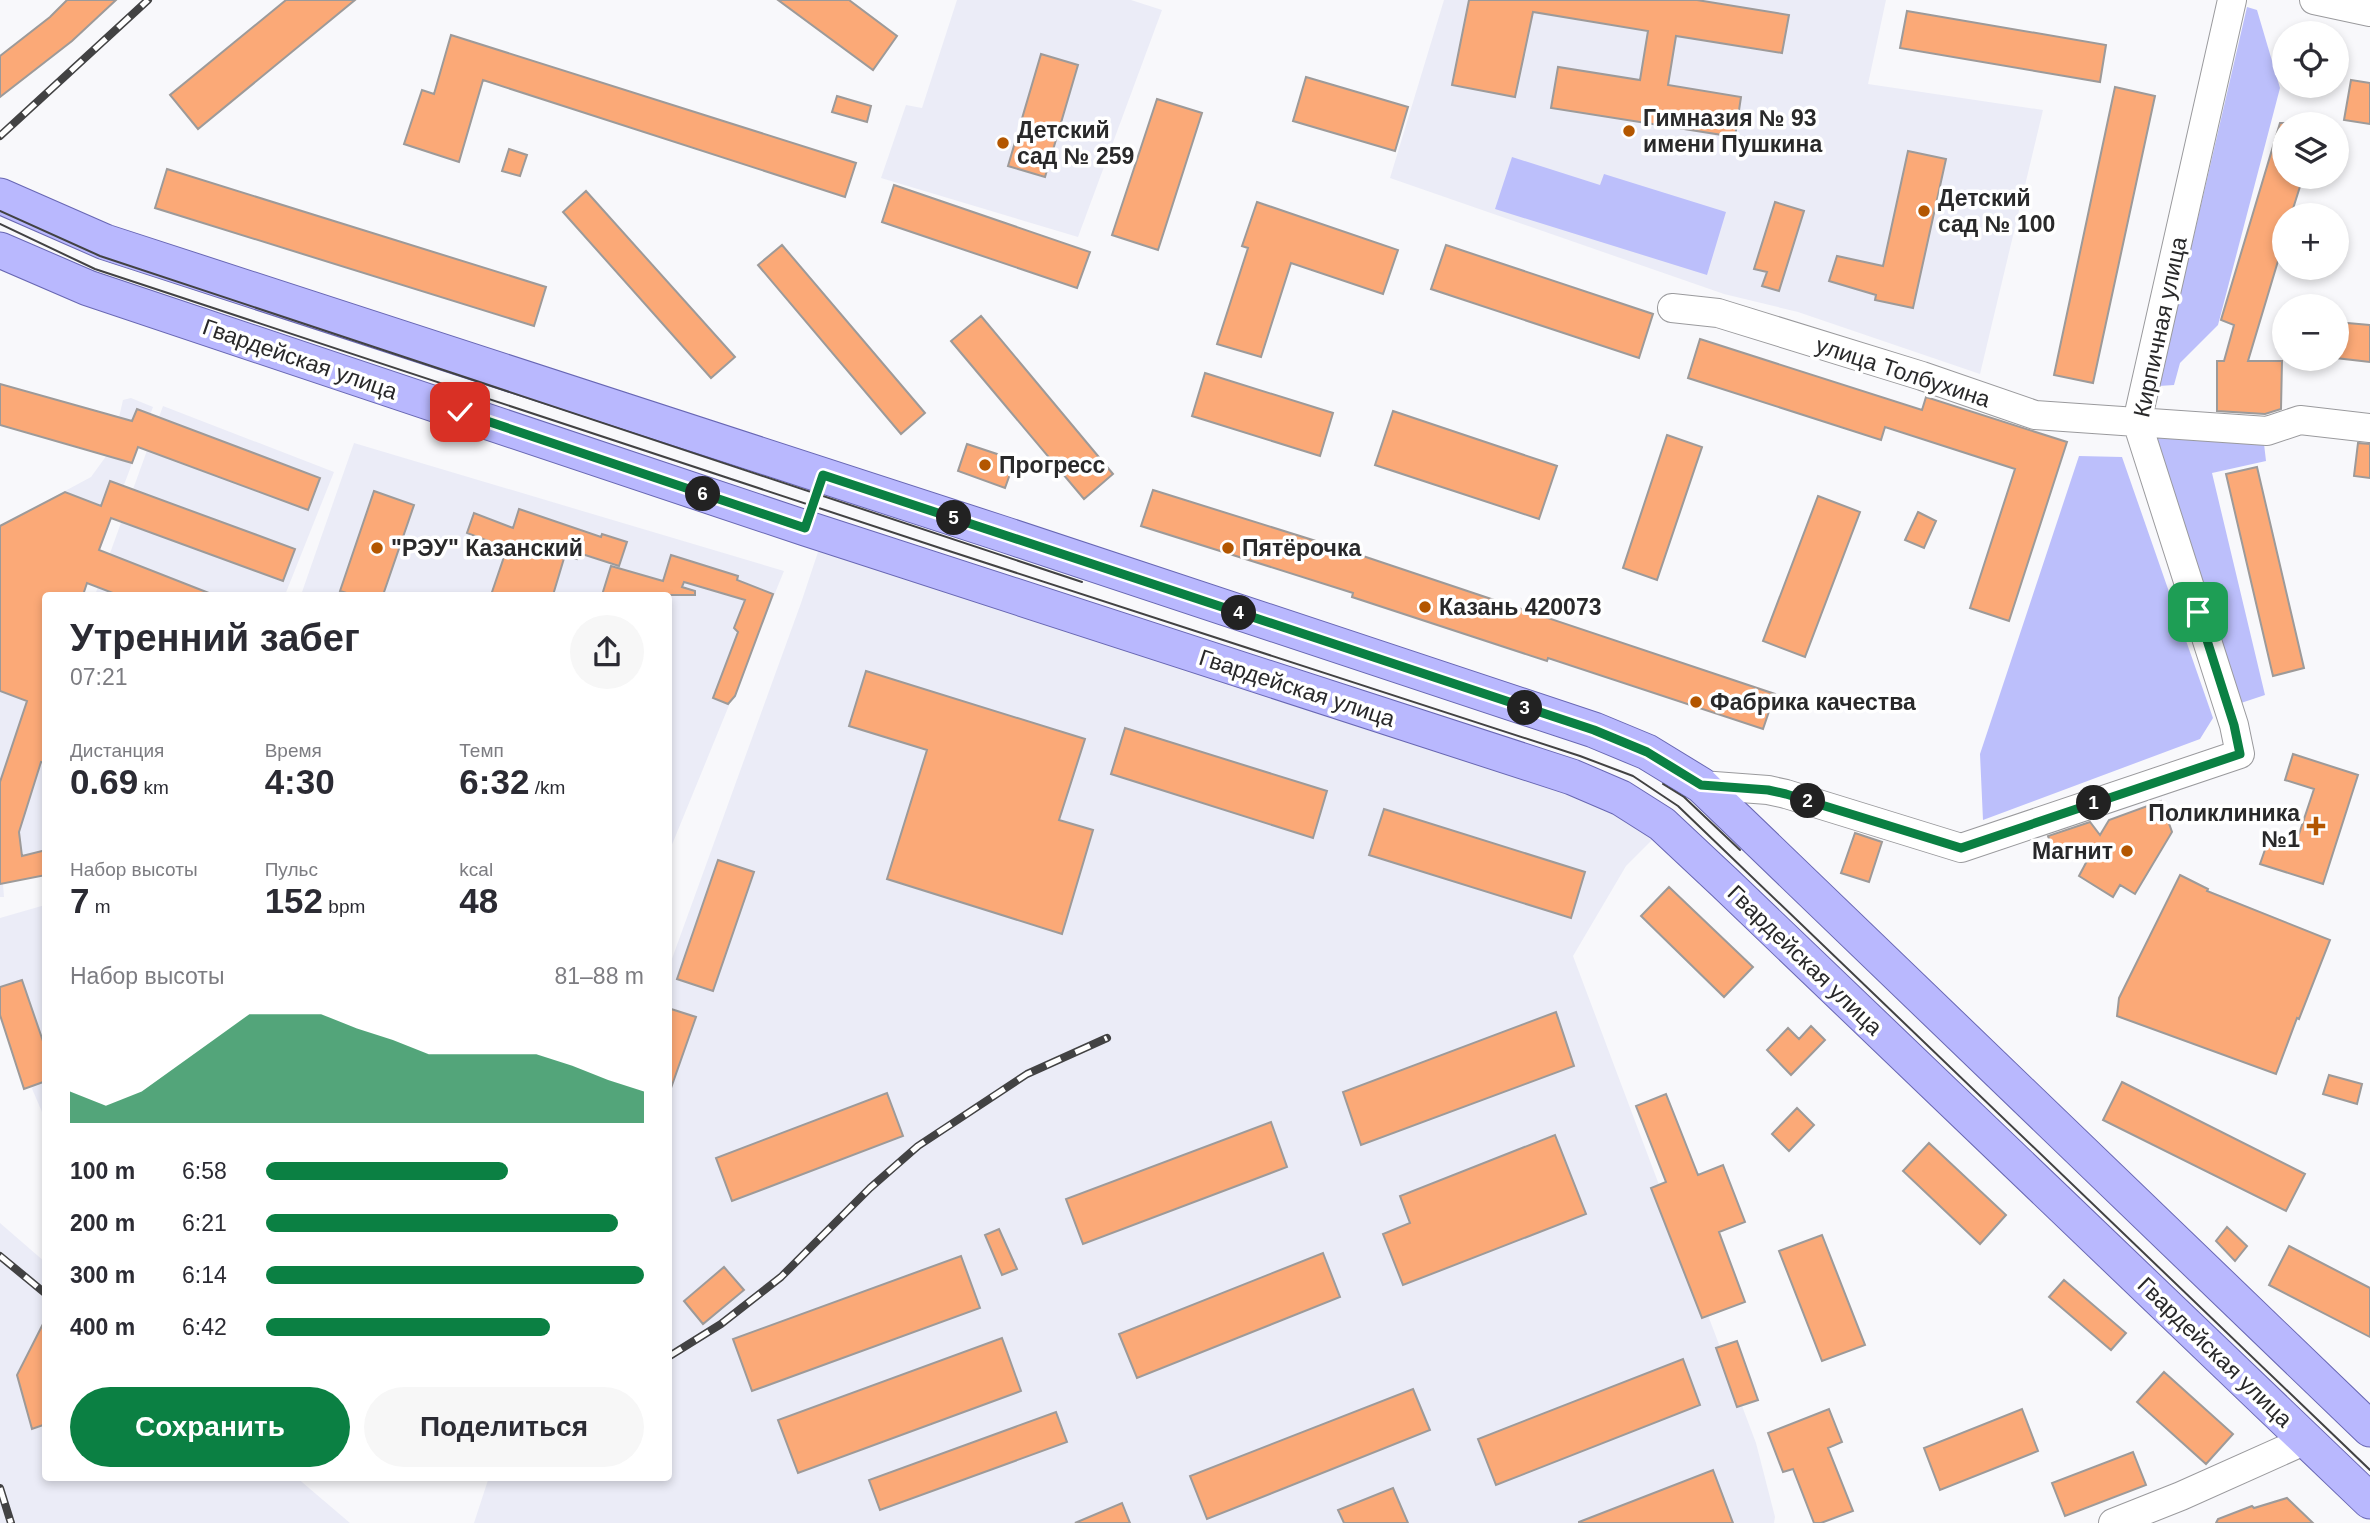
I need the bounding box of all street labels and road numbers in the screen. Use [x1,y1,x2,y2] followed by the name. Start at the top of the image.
[2128,234,2192,420] street label: Кирпичная улица
[199,313,401,405] street label: Гвардейская улица
[1813,332,1994,412] street label: улица Толбухина
[1196,644,1398,732] street label: Гвардейская улица
[1723,880,1888,1040] street label: Гвардейская улица
[2133,1272,2298,1432] street label: Гвардейская улица

